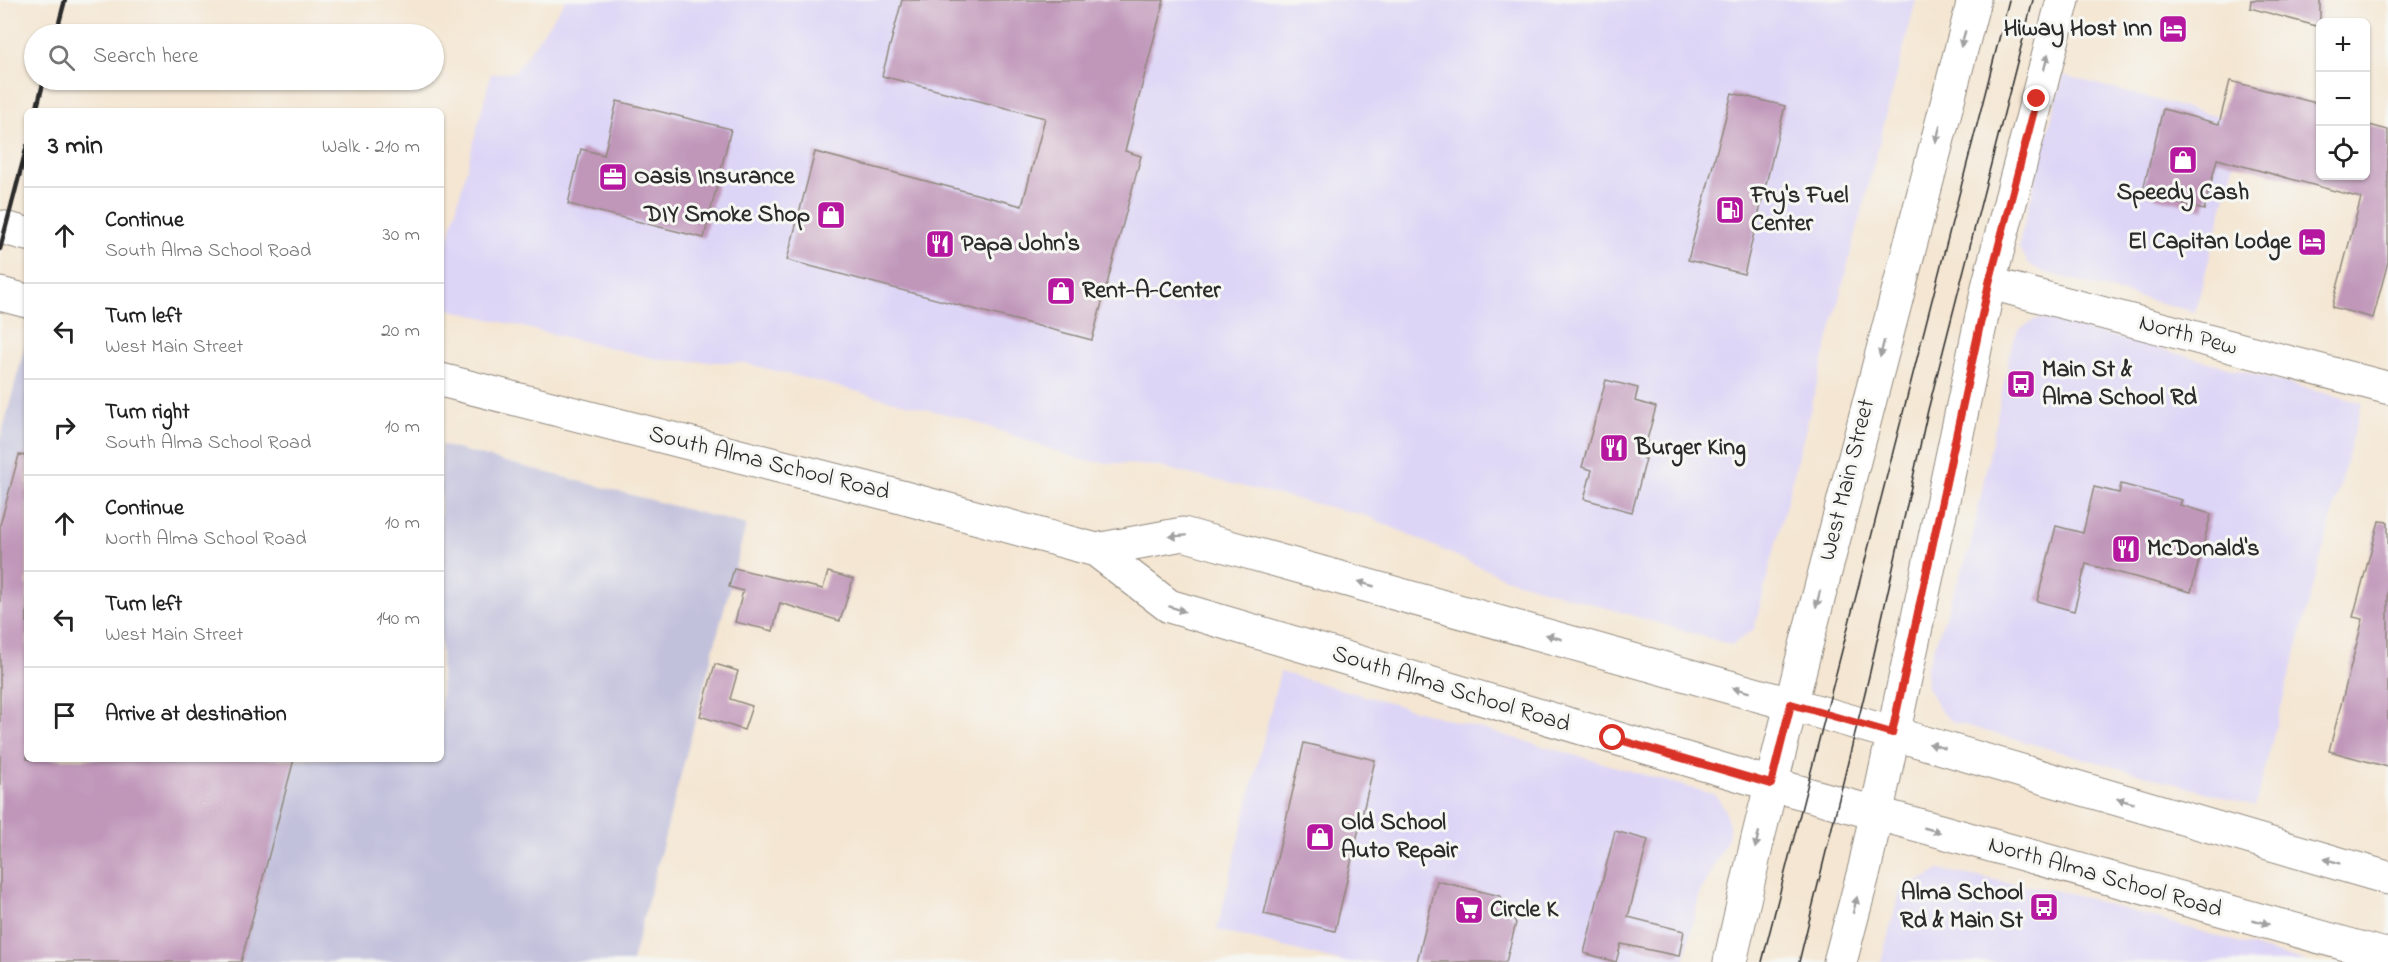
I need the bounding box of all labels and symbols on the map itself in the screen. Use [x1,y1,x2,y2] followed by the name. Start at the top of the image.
[2004,12,2152,48] place label: Hiway Host Inn
[2157,13,2189,45] hotel icon: Hiway Host Inn
[1958,30,1967,48] one-way arrow
[2042,53,2051,71] one-way arrow
[2023,85,2049,111] route end
[1932,124,1942,143] one-way arrow
[2167,144,2199,176] shop icon: Speedy Cash
[634,160,796,195] place label: Oasis Insurance
[597,161,629,193] office icon: Oasis Insurance
[2117,176,2249,212] place label: Speedy Cash
[1750,179,1848,242] place label: Fry's Fuel Center
[1714,194,1746,226] fuel station icon: Fry's Fuel Center
[643,198,810,233] place label: DIY Smoke Shop
[815,199,847,231] shop icon: DIY Smoke Shop
[2128,225,2292,261] place label: El Capitan Lodge
[2296,226,2328,258] hotel icon: El Capitan Lodge
[961,227,1080,262] place label: Papa John's
[924,228,956,260] restaurant icon: Papa John's
[1082,274,1221,309] place label: Rent-A-Center
[1045,275,1077,307] shop icon: Rent-A-Center
[2135,306,2241,366] street label: North Pew
[1876,340,1886,359] one-way arrow
[2042,353,2197,416] place label: Main St & Alma School Rd
[2005,368,2037,400] bus stop icon: Main St & Alma School Rd
[1811,395,1885,565] street label: West Main Street
[645,417,894,511] street label: South Alma School Road
[1634,431,1746,467] place label: Burger King
[1598,432,1630,464] restaurant icon: Burger King
[1168,532,1187,541] one-way arrow
[2147,532,2259,567] place label: McDonald's
[2110,533,2142,565] restaurant icon: McDonald's
[1357,579,1375,588] one-way arrow
[1812,590,1822,609] one-way arrow
[1168,604,1186,614] one-way arrow
[1544,632,1562,641] one-way arrow
[1328,637,1575,743] street label: South Alma School Road
[1732,685,1750,694] one-way arrow
[1599,724,1625,750] route start
[1928,741,1946,750] one-way arrow
[2115,796,2133,805] one-way arrow
[1341,806,1458,869] place label: Old School Auto Repair
[1304,821,1336,853] shop icon: Old School Auto Repair
[1923,825,1941,835] one-way arrow
[1984,828,2227,928] street label: North Alma School Road
[1752,831,1761,850] one-way arrow
[2323,856,2341,866] one-way arrow
[1900,876,2024,939] place label: Alma School Rd & Main St
[2028,891,2060,923] bus stop icon: Alma School Rd & Main St
[1490,893,1559,928] place label: Circle K
[1453,894,1485,926] supermarket icon: Circle K
[1850,896,1860,914] one-way arrow
[2252,918,2270,927] one-way arrow

